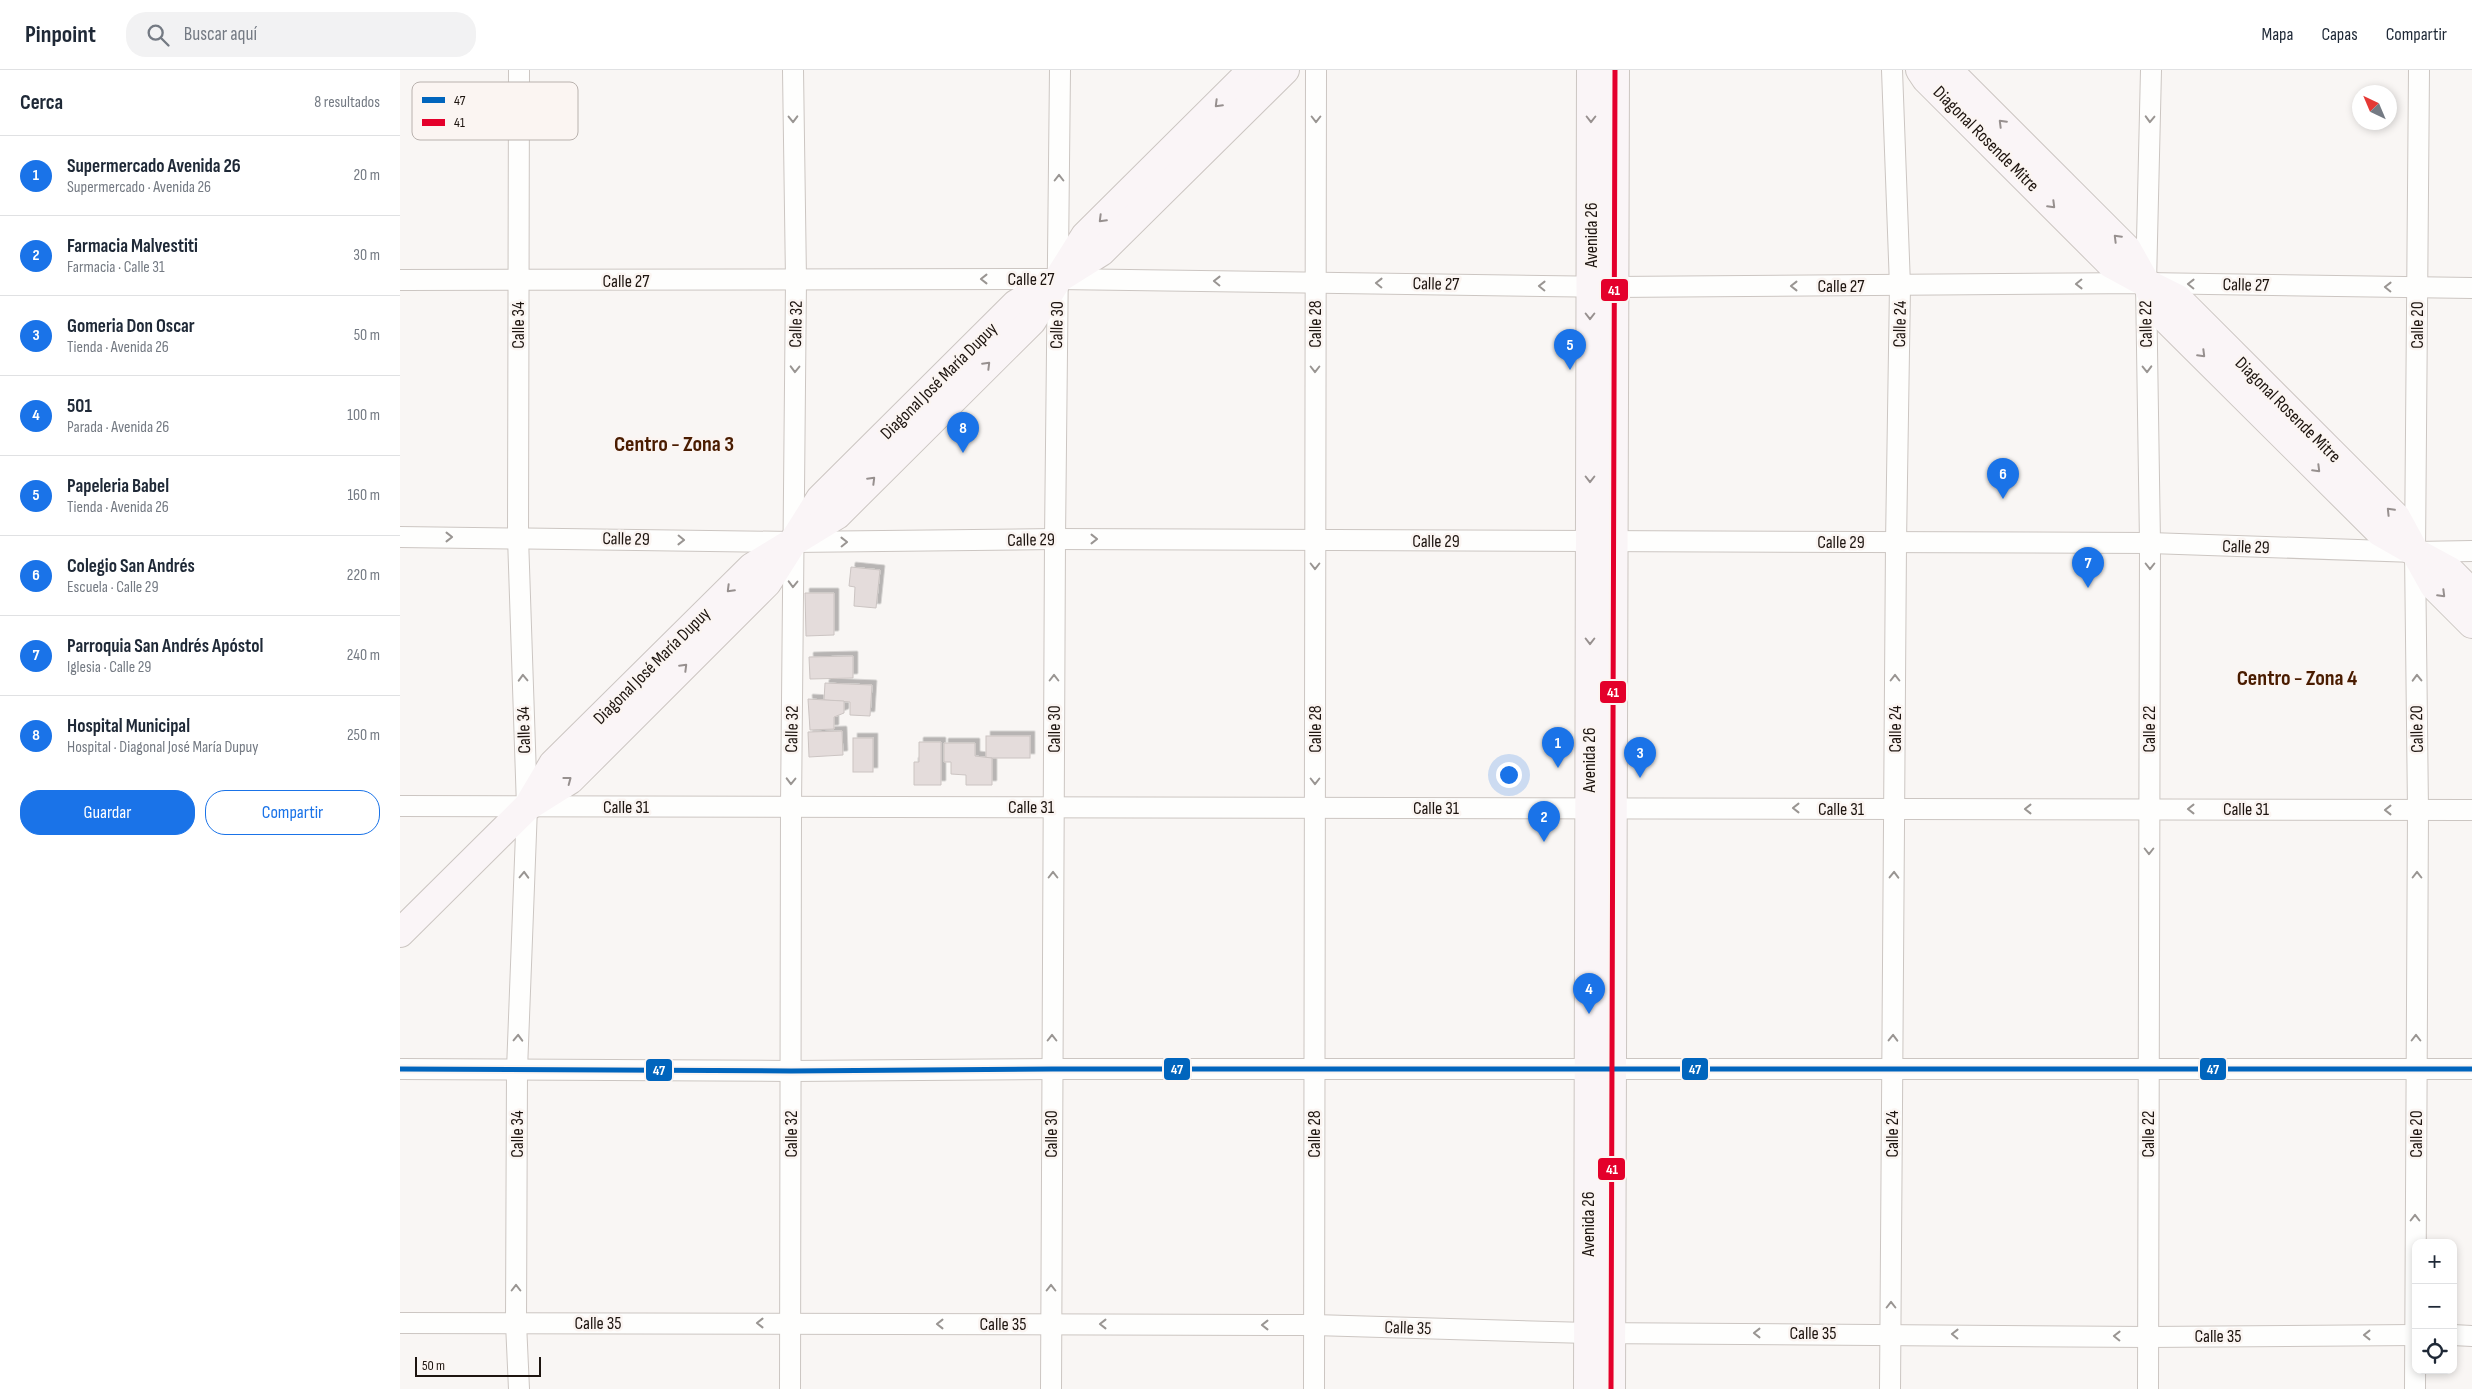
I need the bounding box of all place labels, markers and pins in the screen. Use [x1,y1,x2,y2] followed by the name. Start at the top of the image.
[1554,329,1586,370] pin: 5
[947,412,979,453] pin: 8
[1987,458,2019,499] pin: 6
[2072,547,2104,588] pin: 7
[1542,727,1574,768] pin: 1
[1624,737,1656,778] pin: 3
[1528,801,1560,842] pin: 2
[1573,973,1605,1014] pin: 4

